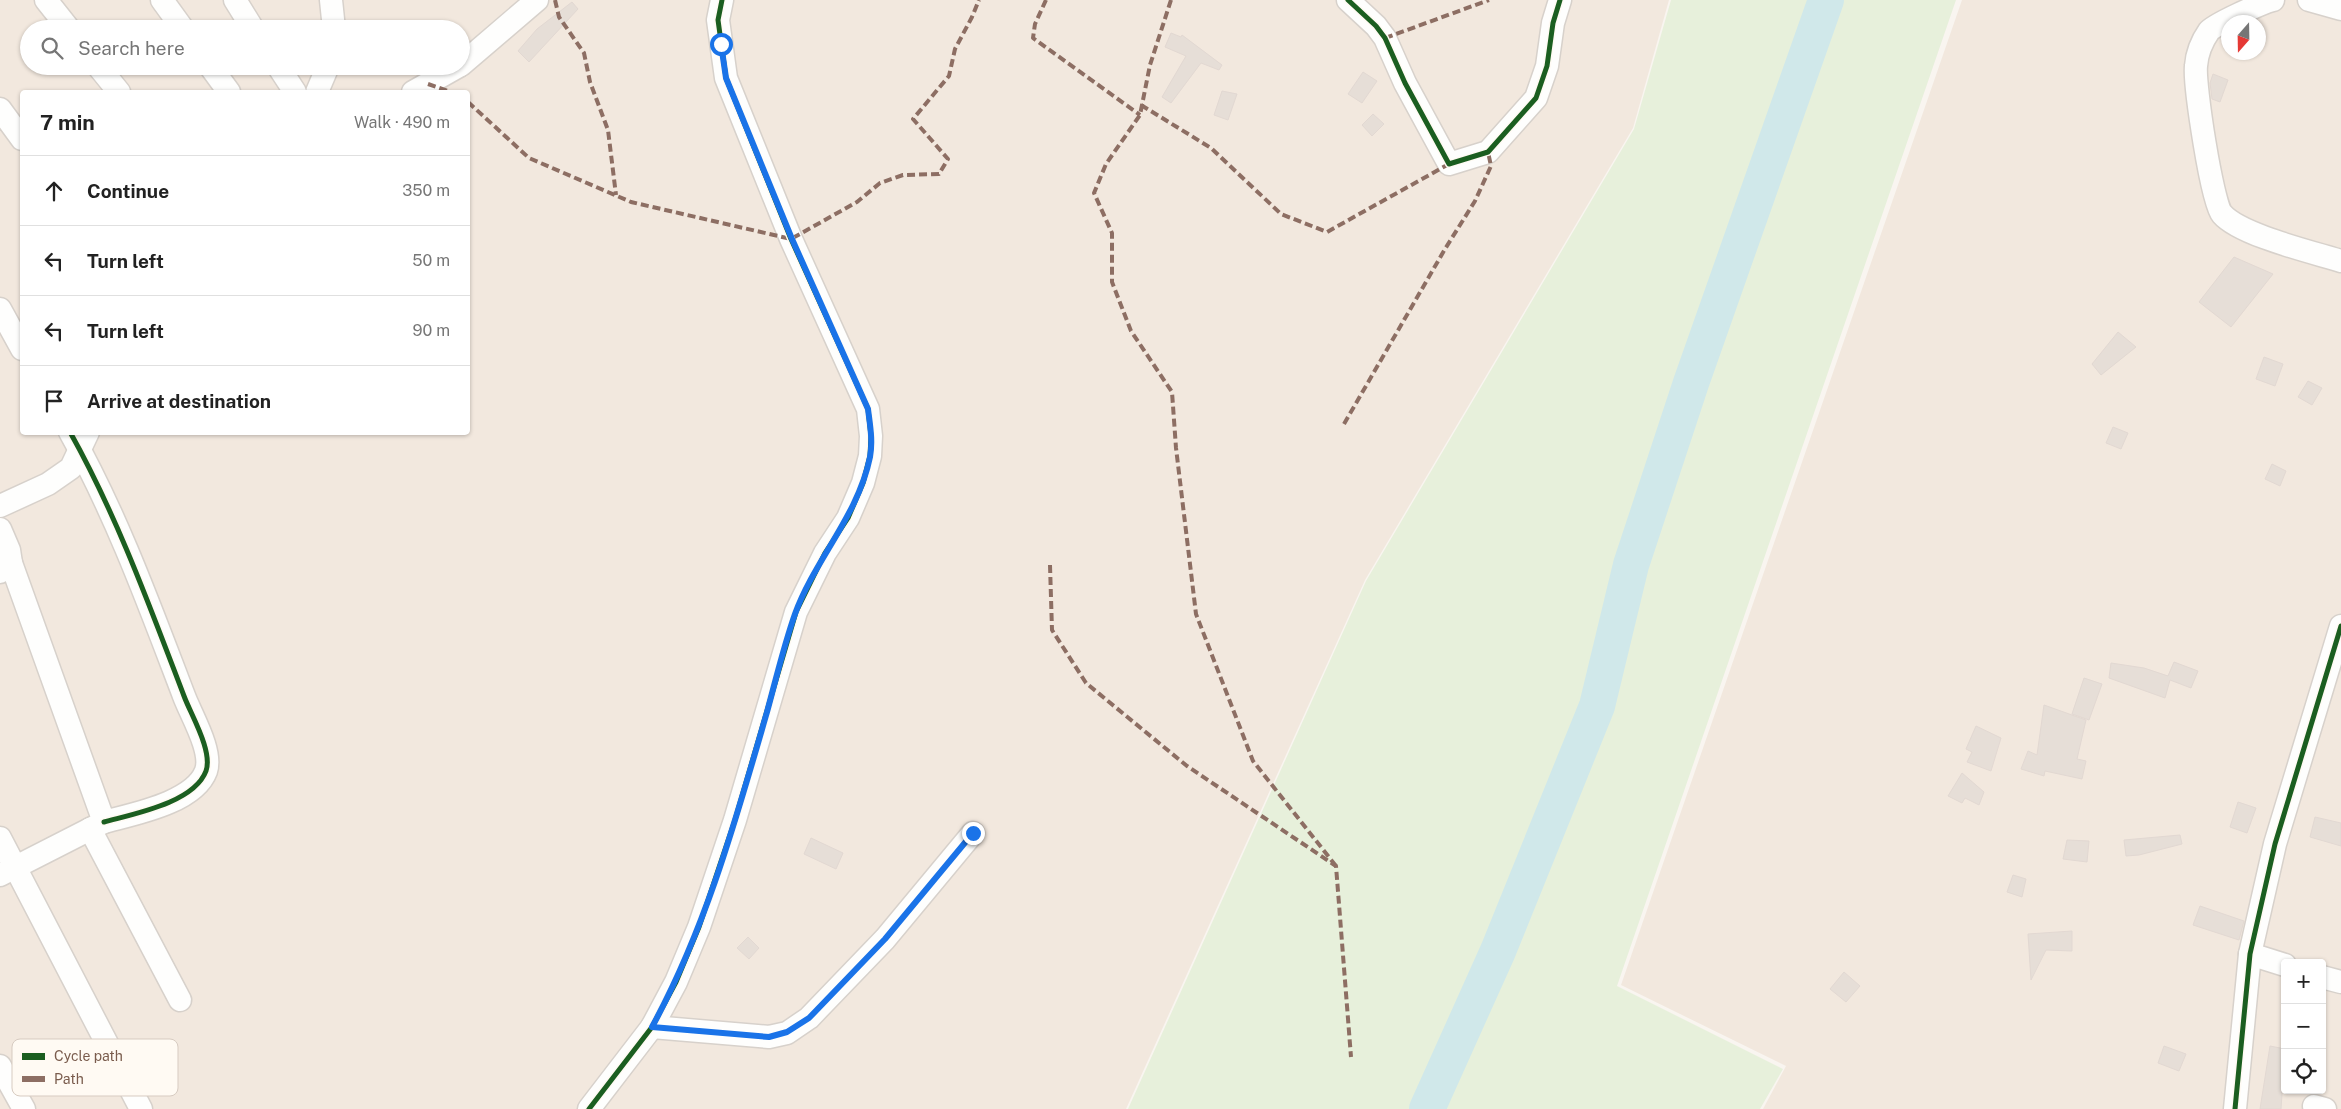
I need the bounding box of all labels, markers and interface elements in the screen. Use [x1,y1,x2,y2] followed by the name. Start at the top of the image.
[2221,15,2266,60] north arrow
[20,20,470,75] search box
[710,33,733,56] route start
[38,34,66,62] icon: search
[78,37,185,59] text: Search here
[40,110,95,135] text: 7 min
[354,113,450,132] text: Walk · 490 m
[40,177,68,205] icon: ahead
[87,180,169,202] text: Continue
[402,181,450,200] text: 350 m
[40,247,68,275] icon: left
[87,250,164,272] text: Turn left
[412,251,450,270] text: 50 m
[40,317,68,345] icon: left
[87,320,164,342] text: Turn left
[413,321,450,340] text: 90 m
[40,387,68,415] icon: arrive
[87,390,271,412] text: Arrive at destination
[962,822,985,845] route end
[2281,959,2326,1094] map controls
[2281,959,2326,1004] button: +
[2281,1004,2326,1049] button: −
[12,1039,178,1096] legend
[54,1048,123,1064] text: Cycle path
[2281,1049,2326,1094] button: locate
[54,1071,84,1087] text: Path

